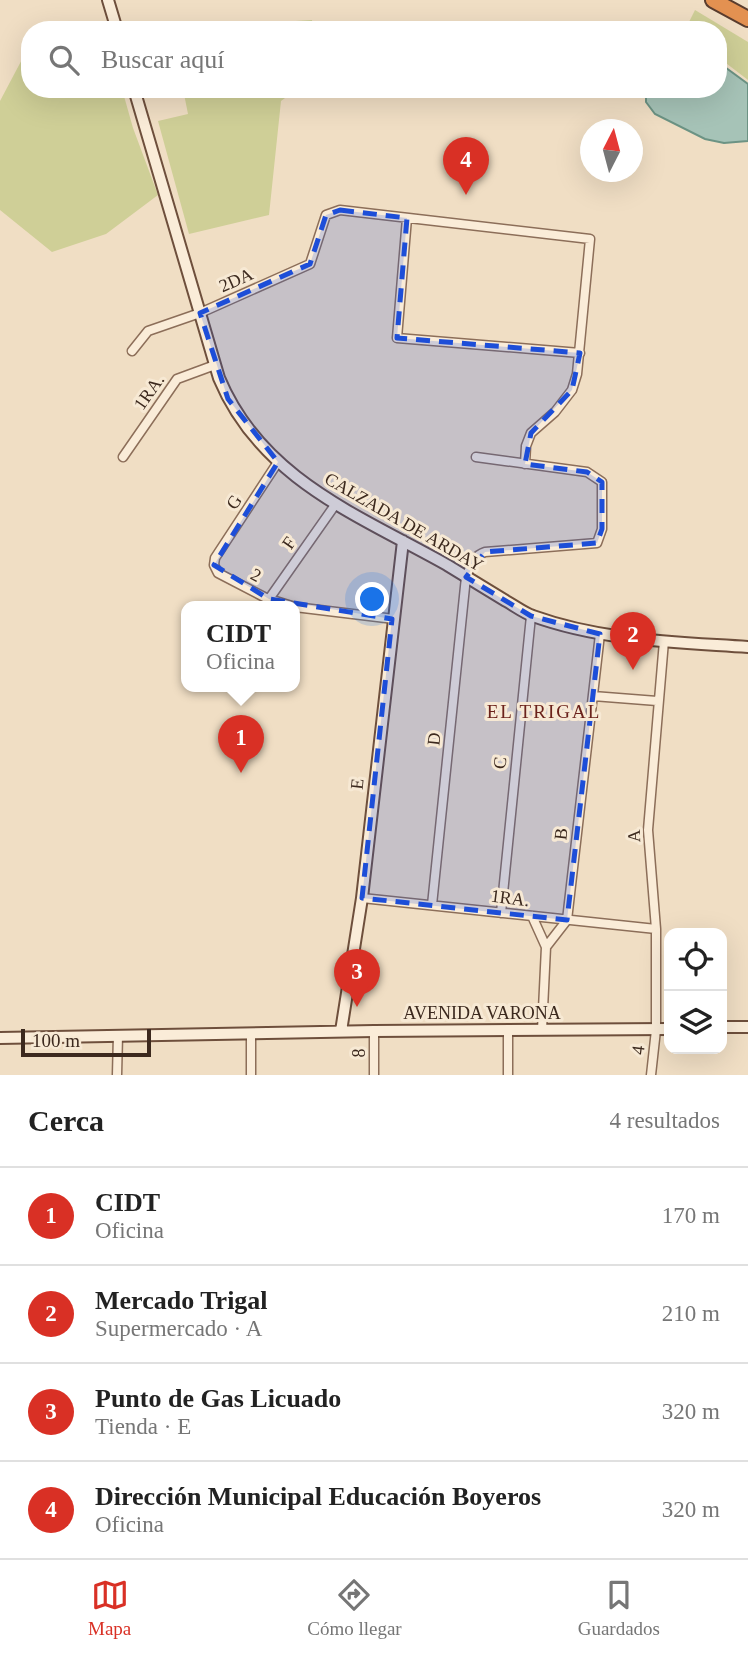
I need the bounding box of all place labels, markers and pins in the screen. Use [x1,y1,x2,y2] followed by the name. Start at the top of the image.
[443,137,489,195] pin: 4
[610,612,656,670] pin: 2
[218,715,264,773] pin: 1
[334,949,380,1007] pin: 3

